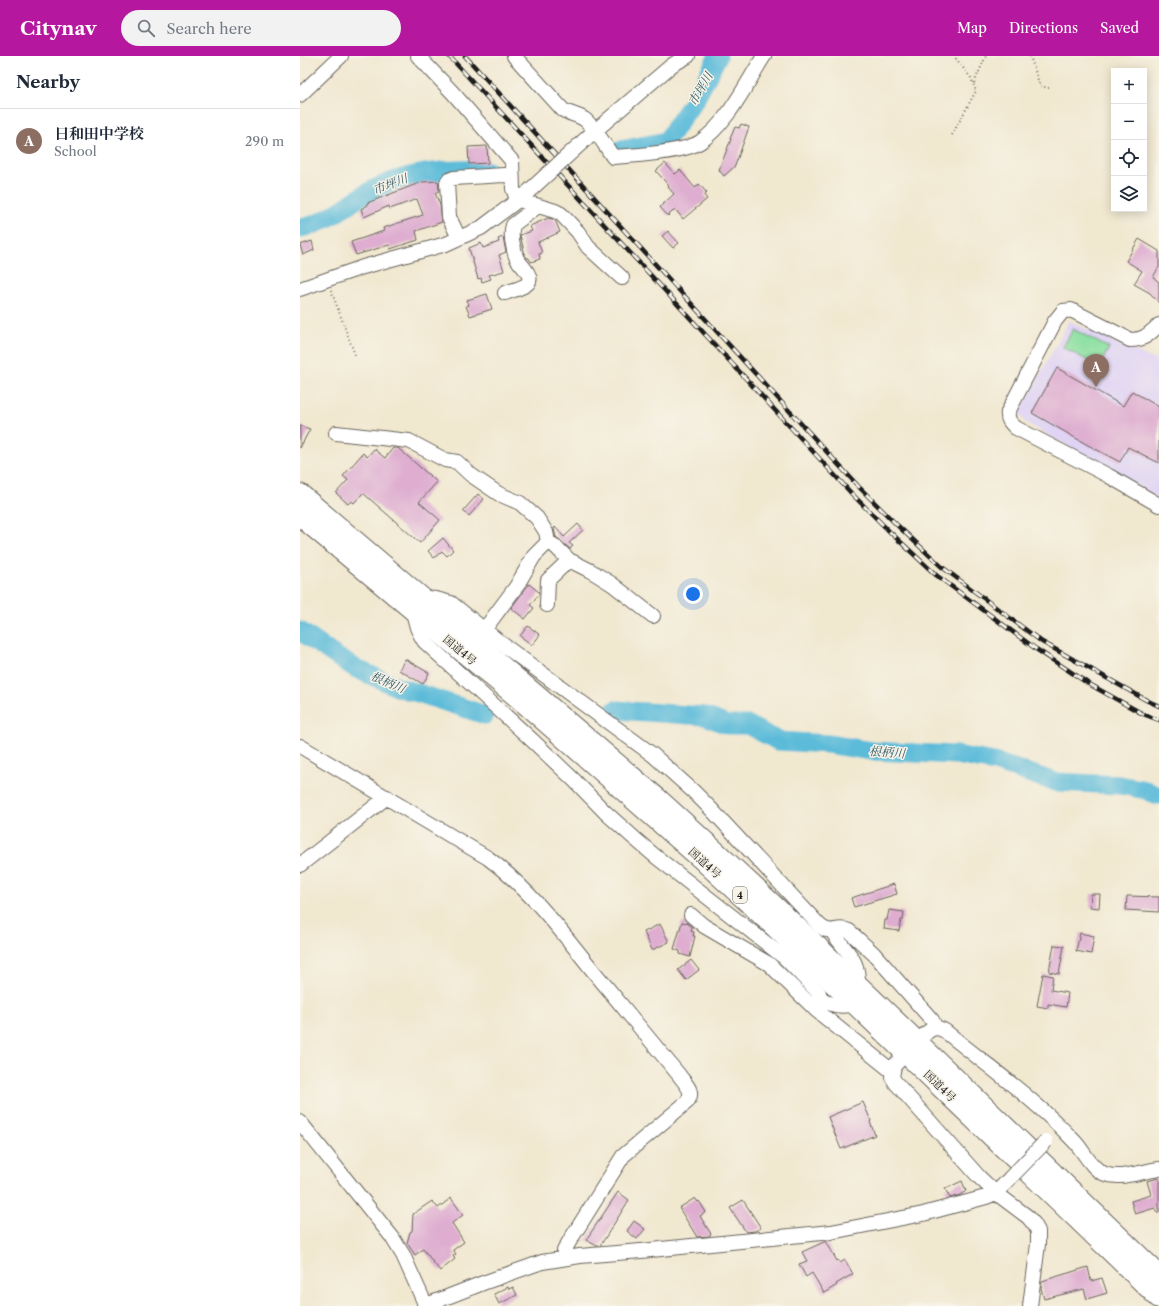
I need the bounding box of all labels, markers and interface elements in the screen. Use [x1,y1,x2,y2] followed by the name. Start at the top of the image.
[121,10,401,46] search box
[20,17,97,40] text: Citynav
[135,17,157,39] icon: search
[167,19,252,38] text: Search here
[957,19,987,37] text: Map
[1009,19,1078,37] text: Directions
[1100,19,1139,37] text: Saved
[685,68,716,108] water label: 市坪川
[1111,68,1147,212] map controls
[1111,68,1147,104] button: +
[16,72,80,92] text: Nearby
[1111,104,1147,140] button: −
[54,124,144,143] text: 日和田中学校
[24,133,34,149] text: A
[245,133,284,149] text: 290 m
[1111,140,1147,176] button: locate
[54,143,97,159] text: School
[371,170,411,197] water label: 市坪川
[1111,176,1147,212] button: layers
[1083,354,1109,387] pin: A
[683,584,703,604] your location
[440,632,480,668] street label: 国道4号
[368,668,409,697] water label: 根柄川
[869,743,907,761] water label: 根柄川
[686,845,724,881] street label: 国道4号
[733,887,747,903] road number: 4
[921,1067,959,1105] street label: 国道4号

